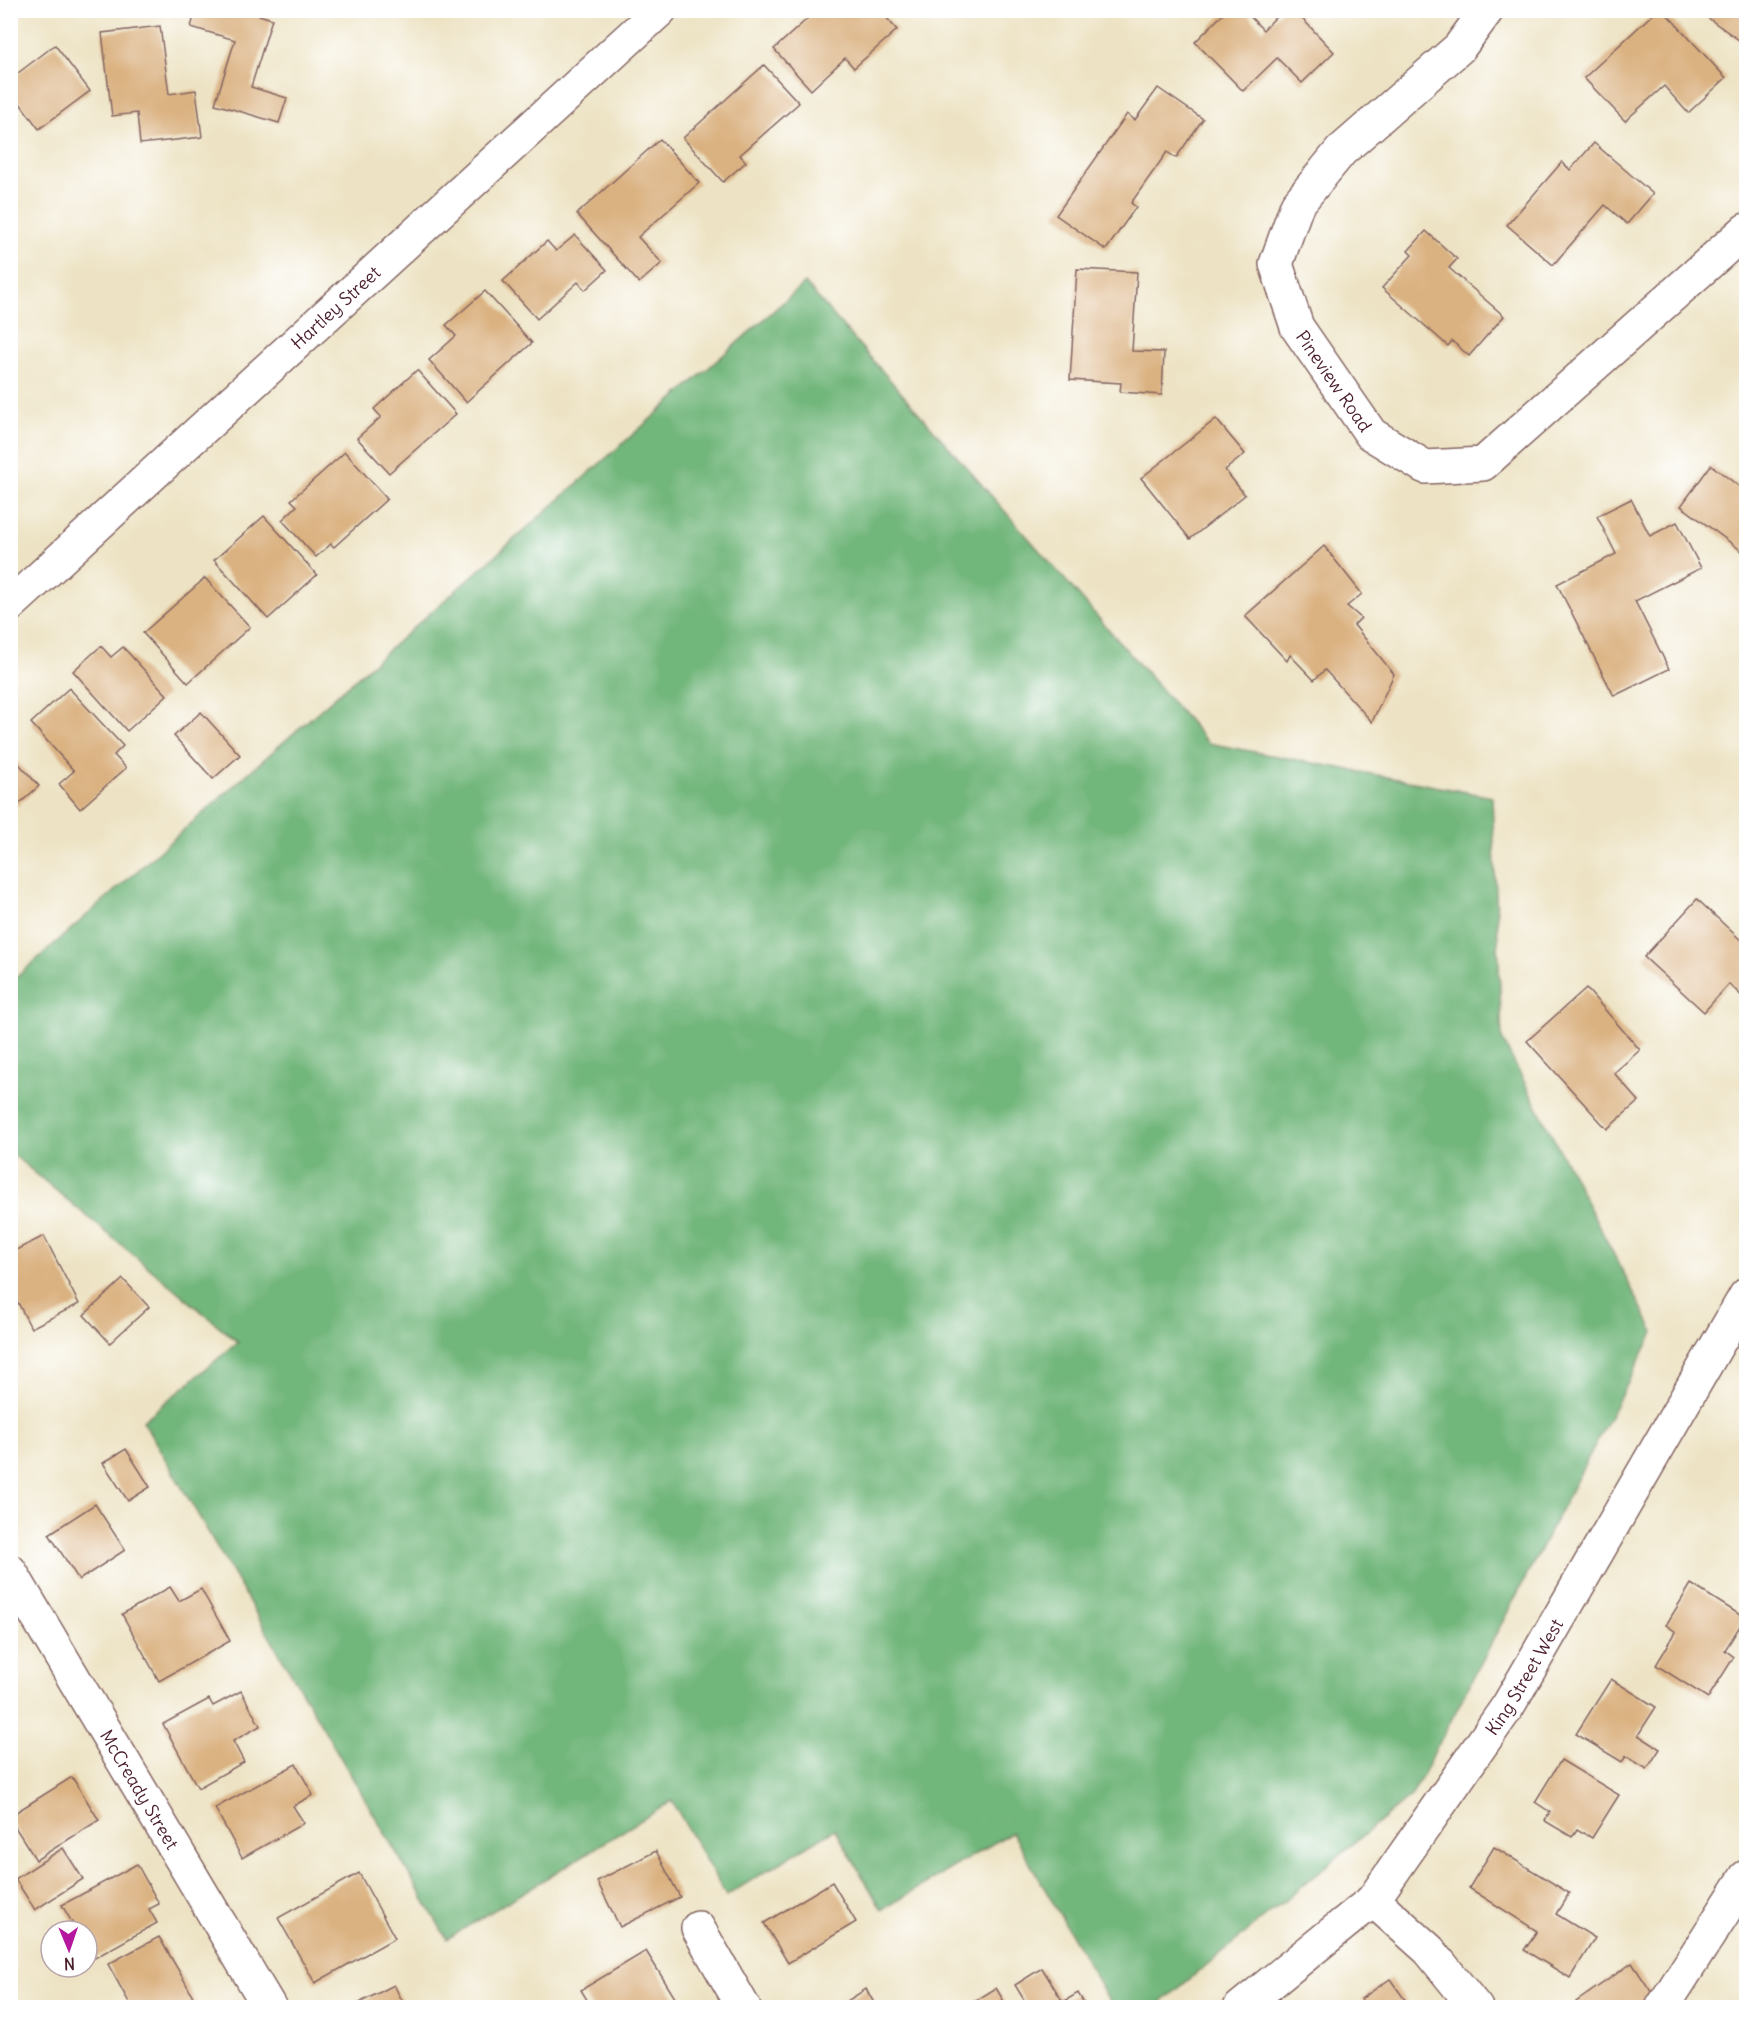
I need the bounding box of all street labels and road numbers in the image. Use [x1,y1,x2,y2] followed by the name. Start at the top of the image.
[286,261,385,354] street label: Hartley Street
[1291,326,1378,436] street label: Pineview Road
[1480,1614,1568,1739] street label: King Street West
[95,1725,184,1853] street label: McCready Street

